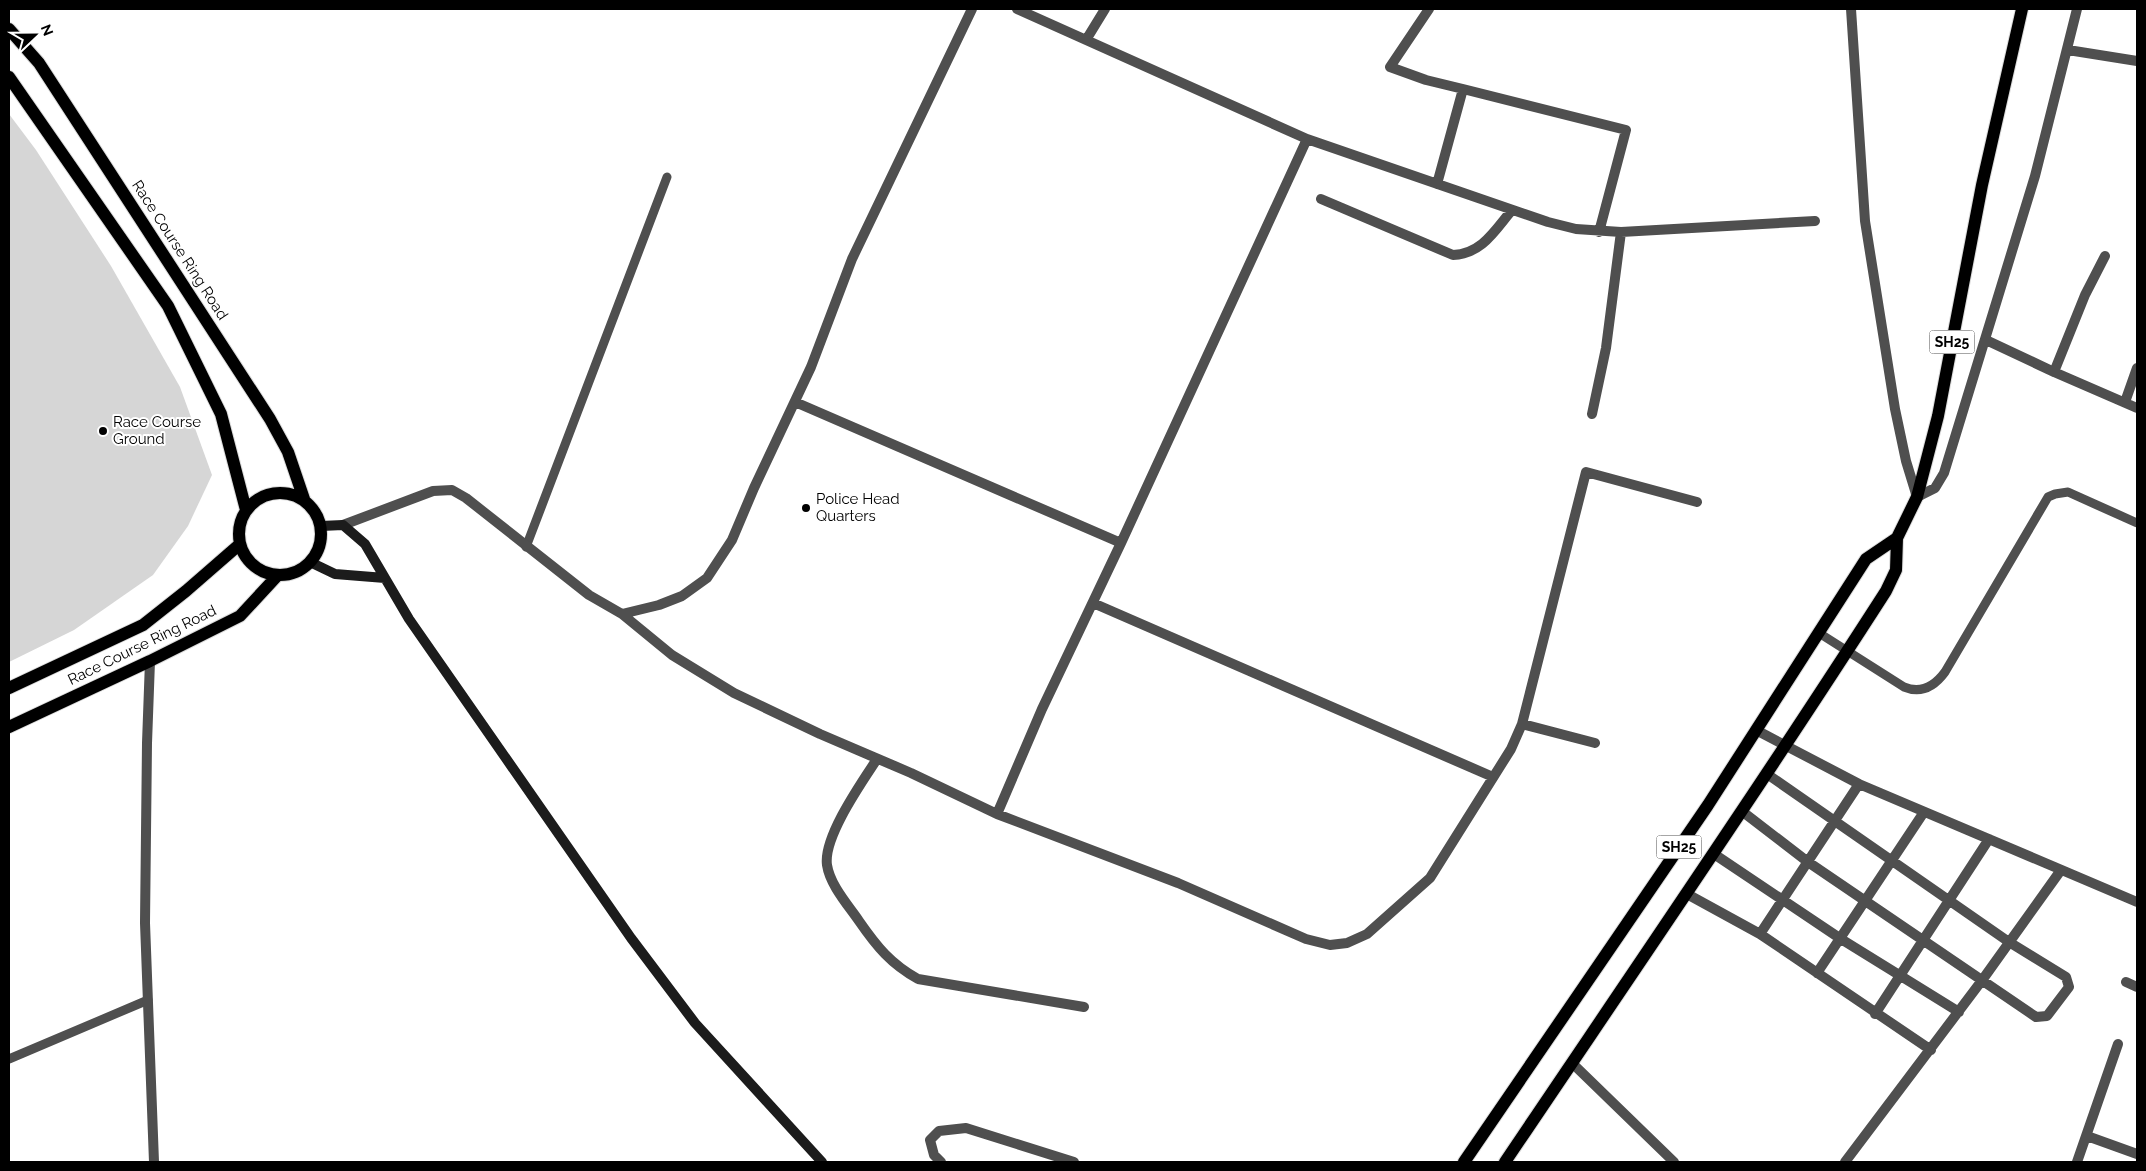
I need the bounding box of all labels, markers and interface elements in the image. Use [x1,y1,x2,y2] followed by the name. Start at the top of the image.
[10,10,60,60] north arrow
[38,22,56,38] text: N
[128,177,232,323] street label: Race Course Ring Road
[1930,331,1974,354] road number: SH25
[113,413,201,448] place label: Race Course Ground
[97,425,109,437] marker: Race Course Ground
[816,490,900,525] place label: Police Head Quarters
[800,502,812,514] marker: Police Head Quarters
[65,601,219,689] street label: Race Course Ring Road
[1656,836,1702,859] road number: SH25

